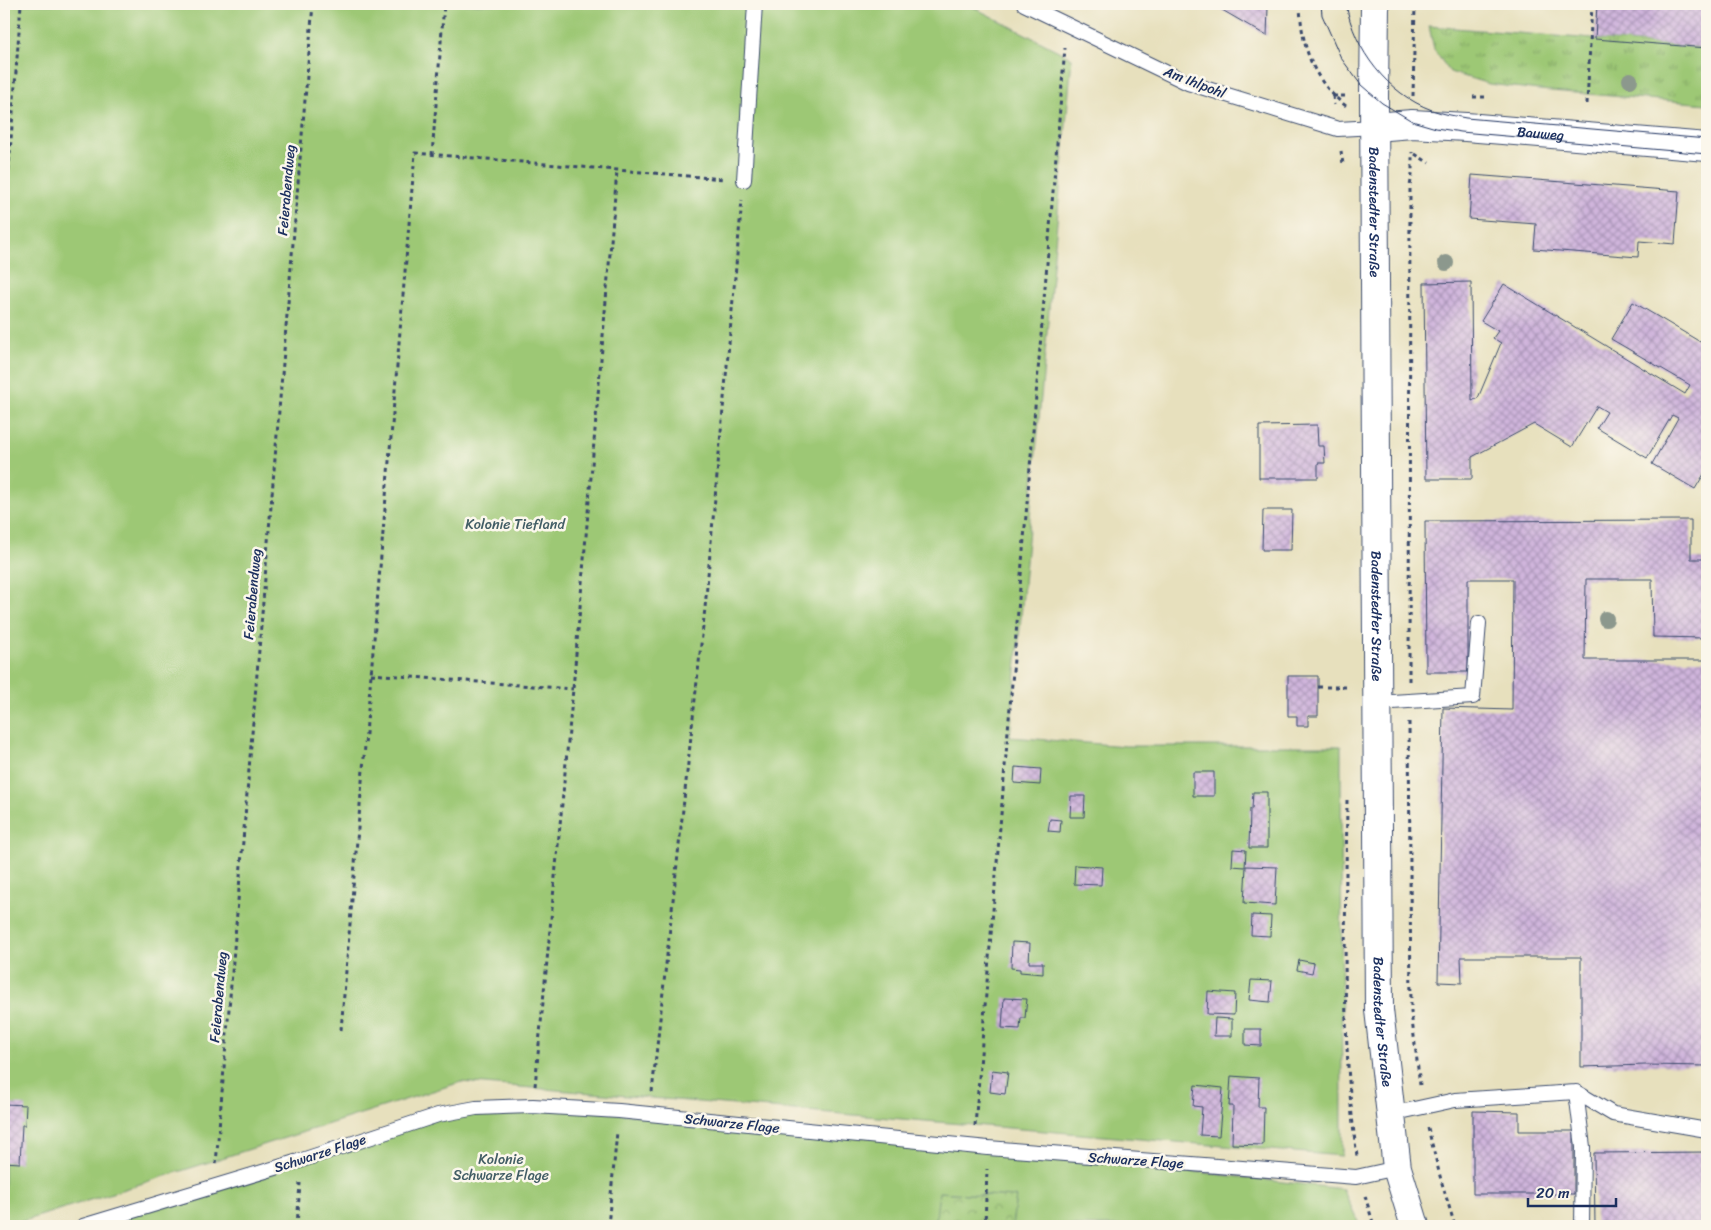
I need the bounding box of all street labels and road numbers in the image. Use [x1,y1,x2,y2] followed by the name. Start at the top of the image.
[1159,59,1231,106] street label: Am Ihlpohl
[1516,119,1565,148] street label: Bauweg
[270,143,303,237] street label: Feierabendweg
[1361,147,1387,278] street label: Badenstedter Straße
[236,547,269,641] street label: Feierabendweg
[1363,551,1389,682] street label: Badenstedter Straße
[202,950,235,1044] street label: Feierabendweg
[1366,957,1400,1088] street label: Badenstedter Straße
[683,1106,781,1141] street label: Schwarze Flage
[271,1127,370,1180] street label: Schwarze Flage
[1087,1145,1185,1176] street label: Schwarze Flage

